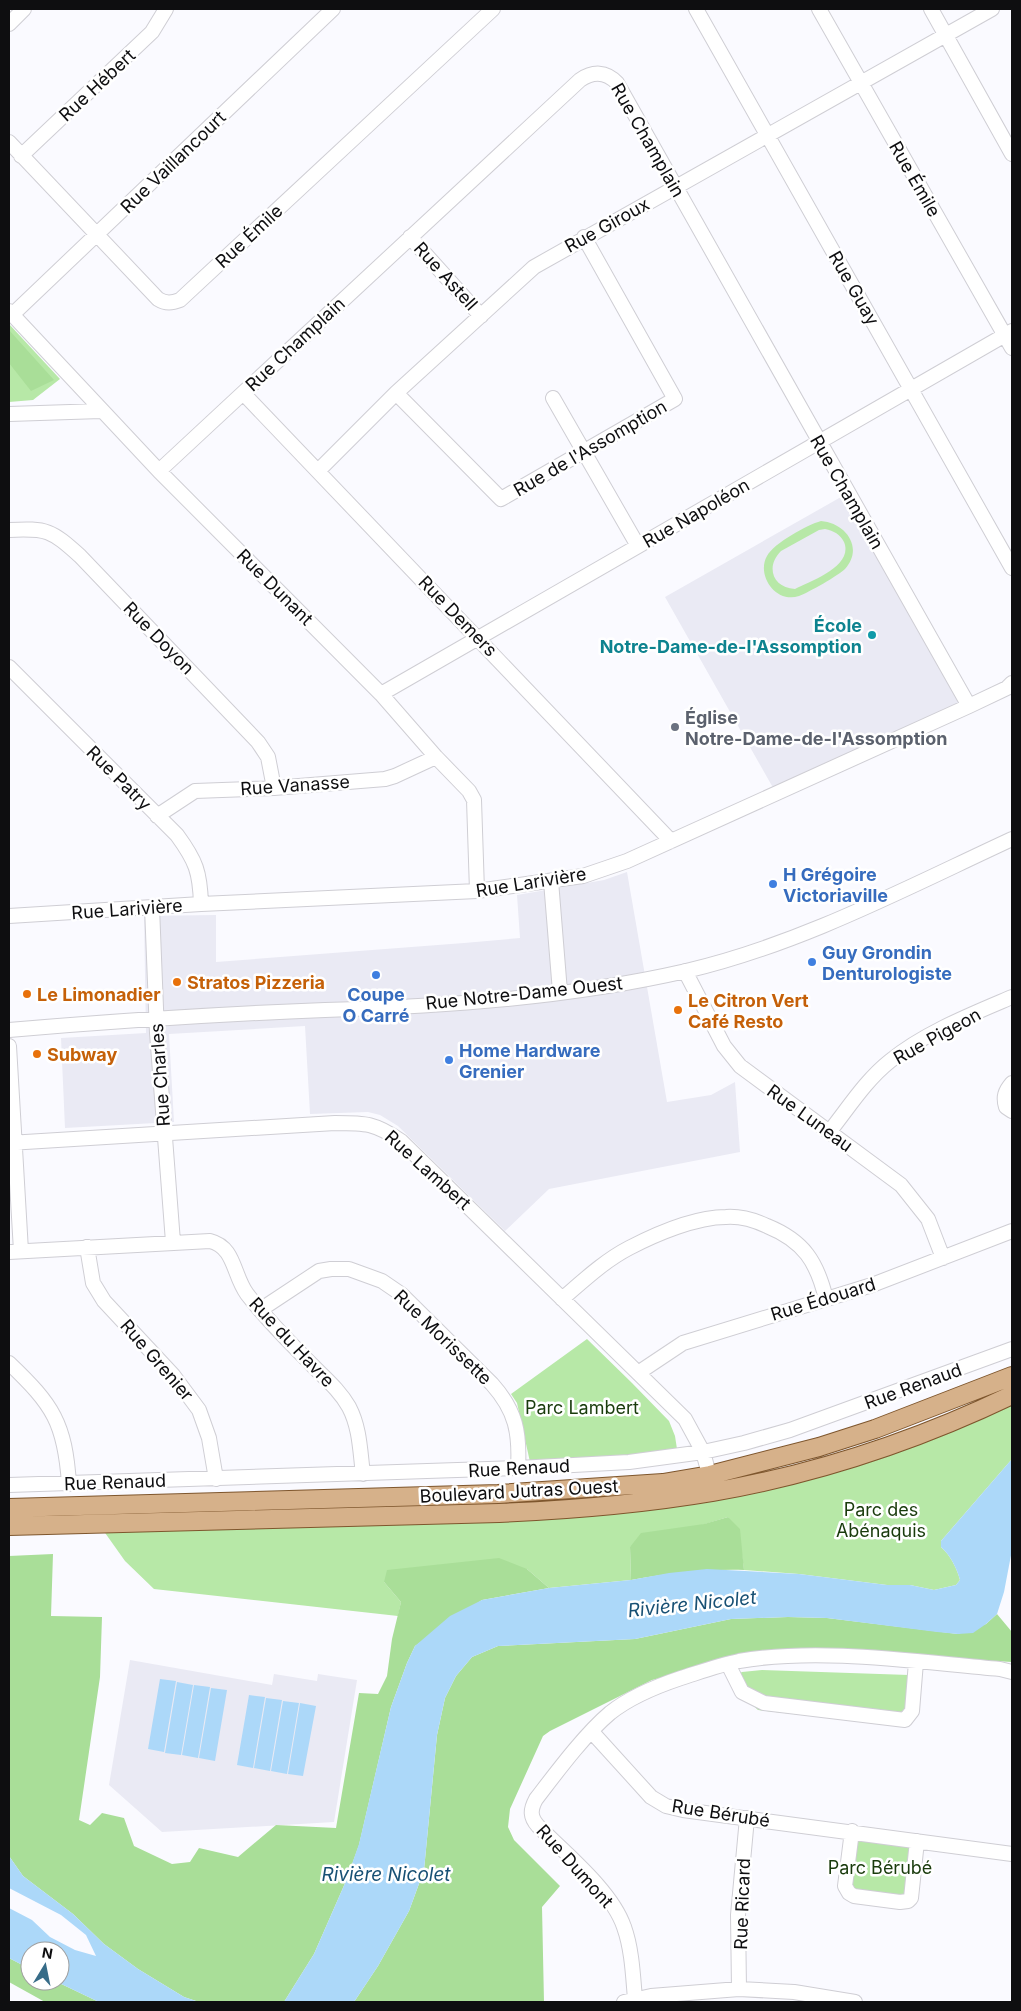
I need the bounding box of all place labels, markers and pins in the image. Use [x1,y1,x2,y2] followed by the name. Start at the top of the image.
[600,615,862,657] place label: École Notre-Dame-de-l'Assomption
[866,629,878,641] marker: École Notre-Dame-de-l'Assomption
[685,707,947,749] place label: Église Notre-Dame-de-l'Assomption
[669,721,681,733] marker: Église Notre-Dame-de-l'Assomption
[783,864,888,906] place label: H Grégoire Victoriaville
[767,878,779,890] marker: H Grégoire Victoriaville
[822,942,952,984] place label: Guy Grondin Denturologiste
[806,956,818,968] marker: Guy Grondin Denturologiste
[370,969,382,981] marker: Coupe O Carré
[187,972,325,993] place label: Stratos Pizzeria
[171,976,183,988] marker: Stratos Pizzeria
[37,984,161,1005] place label: Le Limonadier
[343,984,410,1026] place label: Coupe O Carré
[21,988,33,1000] marker: Le Limonadier
[688,990,809,1032] place label: Le Citron Vert Café Resto
[672,1004,684,1016] marker: Le Citron Vert Café Resto
[459,1040,601,1082] place label: Home Hardware Grenier
[47,1044,117,1065] place label: Subway
[31,1048,43,1060] marker: Subway
[443,1054,455,1066] marker: Home Hardware Grenier

